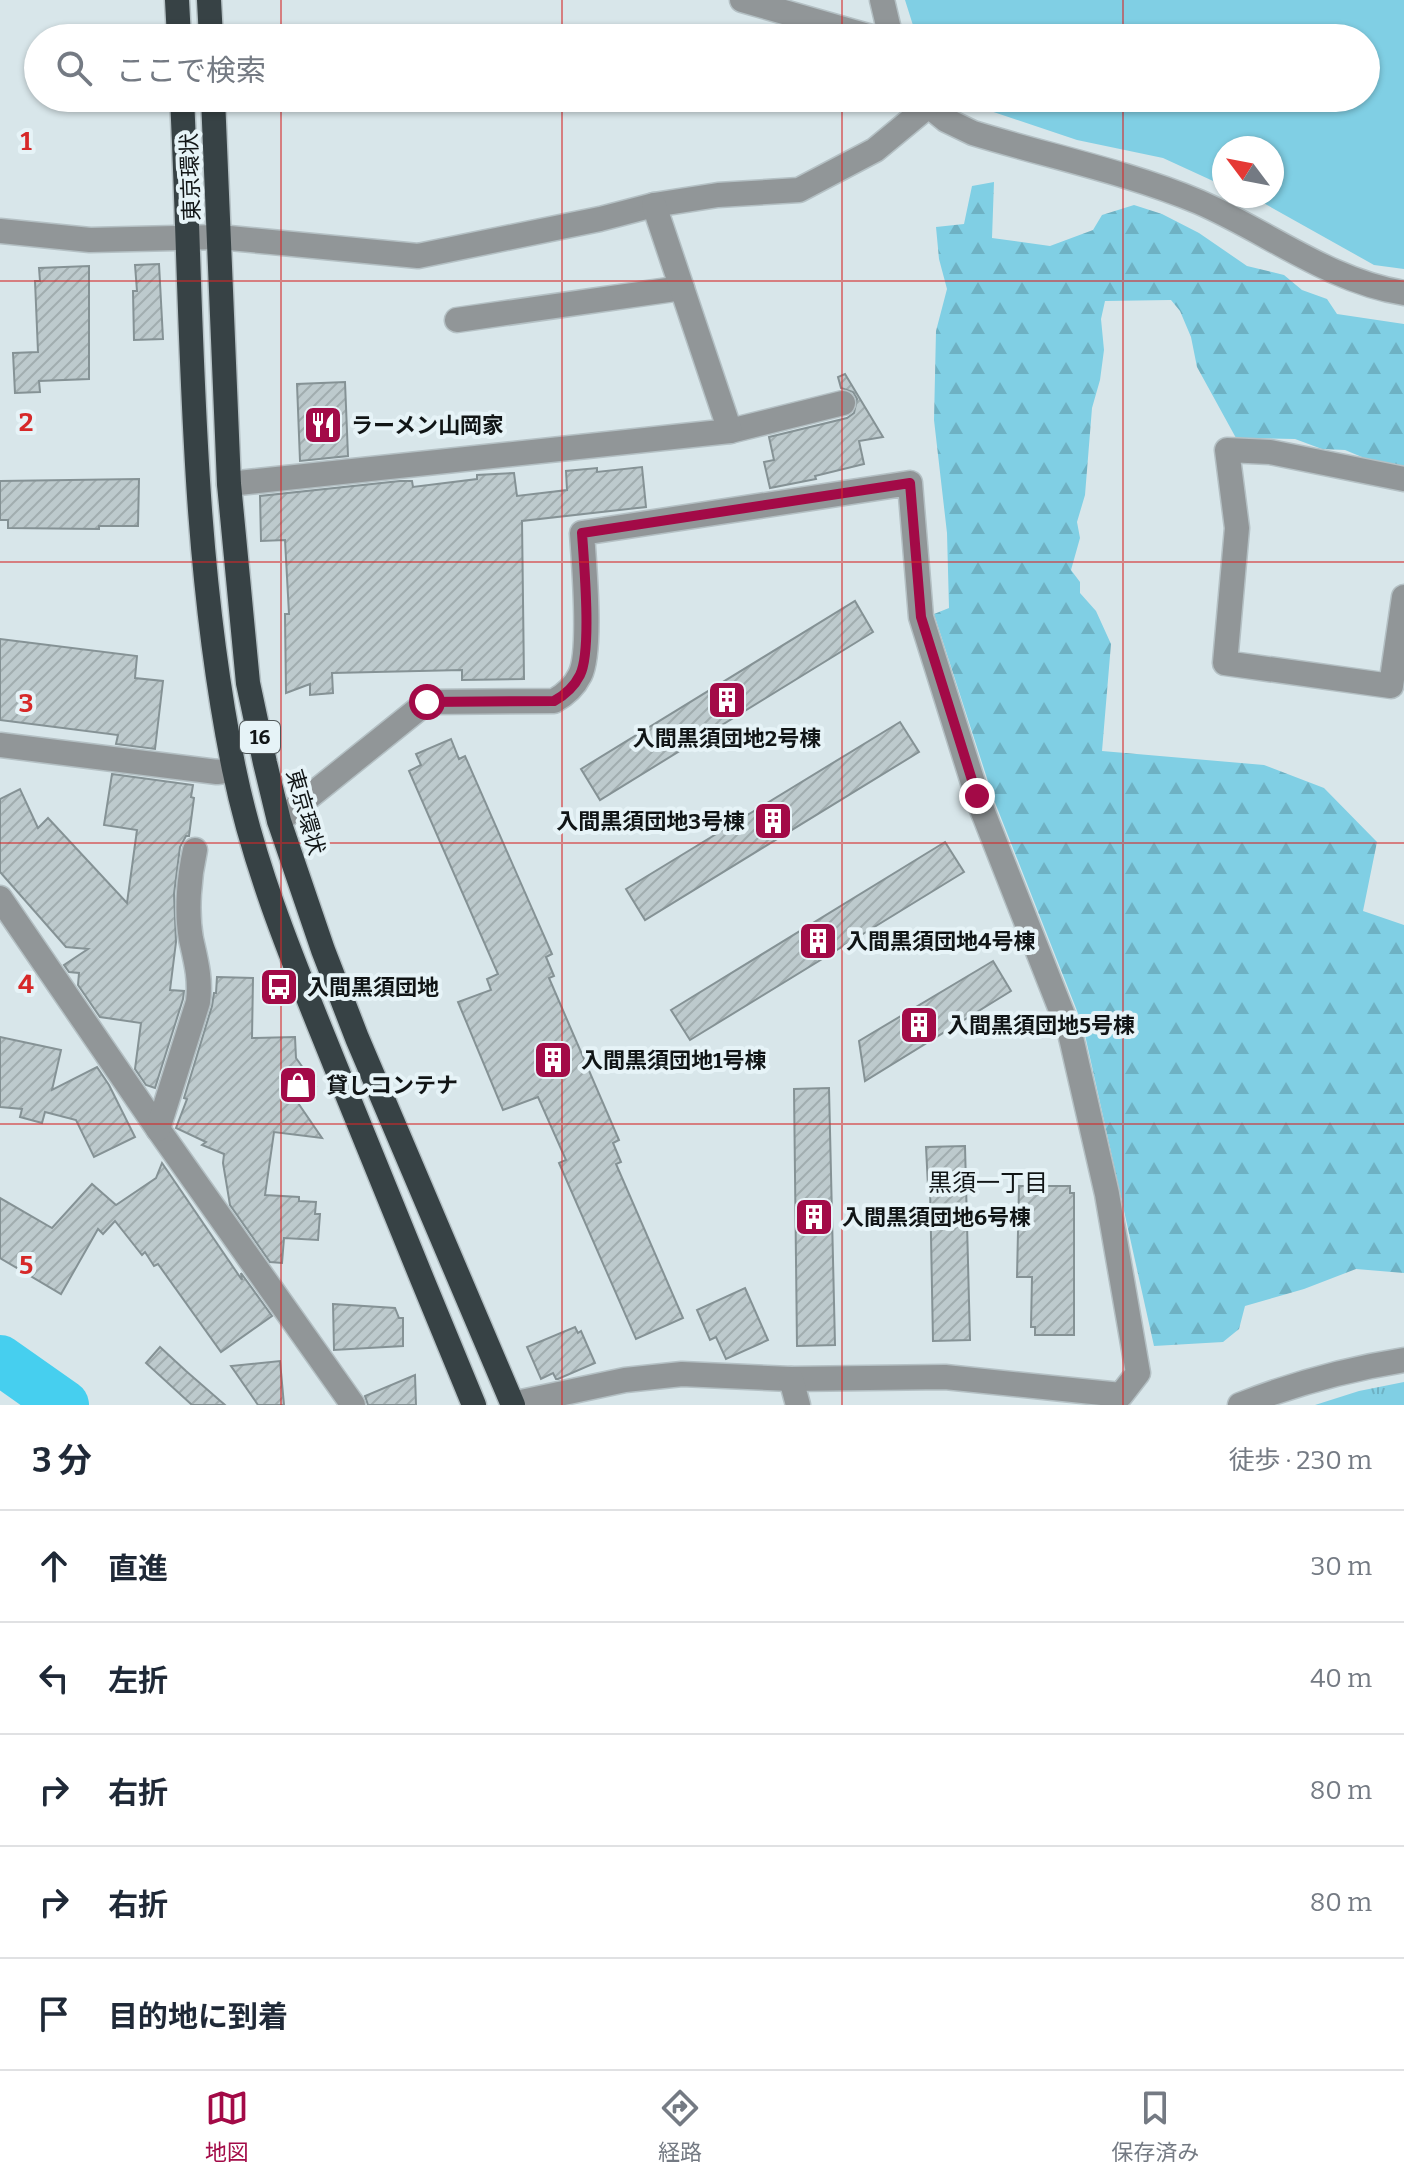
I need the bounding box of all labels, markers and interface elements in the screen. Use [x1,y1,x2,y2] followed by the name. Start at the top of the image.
[24,24,1380,112] search box
[52,46,96,90] icon: search
[116,53,266,89] text: ここで検索
[20,126,32,157] text: 1
[175,133,206,221] street label: 東京環状
[1212,136,1284,208] north arrow
[302,404,344,446] restaurant icon: ラーメン山岡家
[19,407,33,438] text: 2
[351,412,504,439] place label: ラーメン山岡家
[706,679,748,721] building icon: 入間黒須団地2号棟
[409,684,445,720] route start
[19,688,33,719] text: 3
[240,721,280,753] road number: 16
[633,725,821,752] place label: 入間黒須団地2号棟
[280,766,331,858] street label: 東京環状
[959,778,995,814] route end
[752,800,794,842] building icon: 入間黒須団地3号棟
[556,808,745,835] place label: 入間黒須団地3号棟
[797,920,839,962] building icon: 入間黒須団地4号棟
[846,928,1035,955] place label: 入間黒須団地4号棟
[258,966,300,1008] bus stop icon: 入間黒須団地
[18,969,34,1000] text: 4
[307,974,439,1001] place label: 入間黒須団地
[898,1004,940,1046] building icon: 入間黒須団地5号棟
[947,1012,1135,1039] place label: 入間黒須団地5号棟
[532,1039,574,1081] building icon: 入間黒須団地1号棟
[581,1047,767,1074] place label: 入間黒須団地1号棟
[277,1064,319,1106] shop icon: 貸しコンテナ
[326,1072,458,1099] place label: 貸しコンテナ
[928,1169,1048,1197] district label: 黒須一丁目
[793,1196,835,1238] building icon: 入間黒須団地6号棟
[842,1204,1031,1231] place label: 入間黒須団地6号棟
[19,1250,33,1281] text: 5
[32,1440,92,1481] text: 3 分
[1228,1445,1372,1476] text: 徒歩 · 230 m
[32,1544,76,1588] icon: ahead
[108,1551,168,1587] text: 直進
[1311,1551,1372,1582] text: 30 m
[32,1656,76,1700] icon: left
[108,1663,168,1699] text: 左折
[1310,1663,1372,1694] text: 40 m
[32,1768,76,1812] icon: right
[108,1775,168,1811] text: 右折
[1310,1775,1372,1806] text: 80 m
[32,1880,76,1924] icon: right
[108,1887,168,1923] text: 右折
[1310,1887,1372,1918] text: 80 m
[32,1992,76,2036] icon: arrive
[108,1999,288,2035] text: 目的地に到着
[205,2086,249,2166] tab: 地図
[658,2086,702,2166] tab: 経路
[1111,2086,1199,2166] tab: 保存済み

